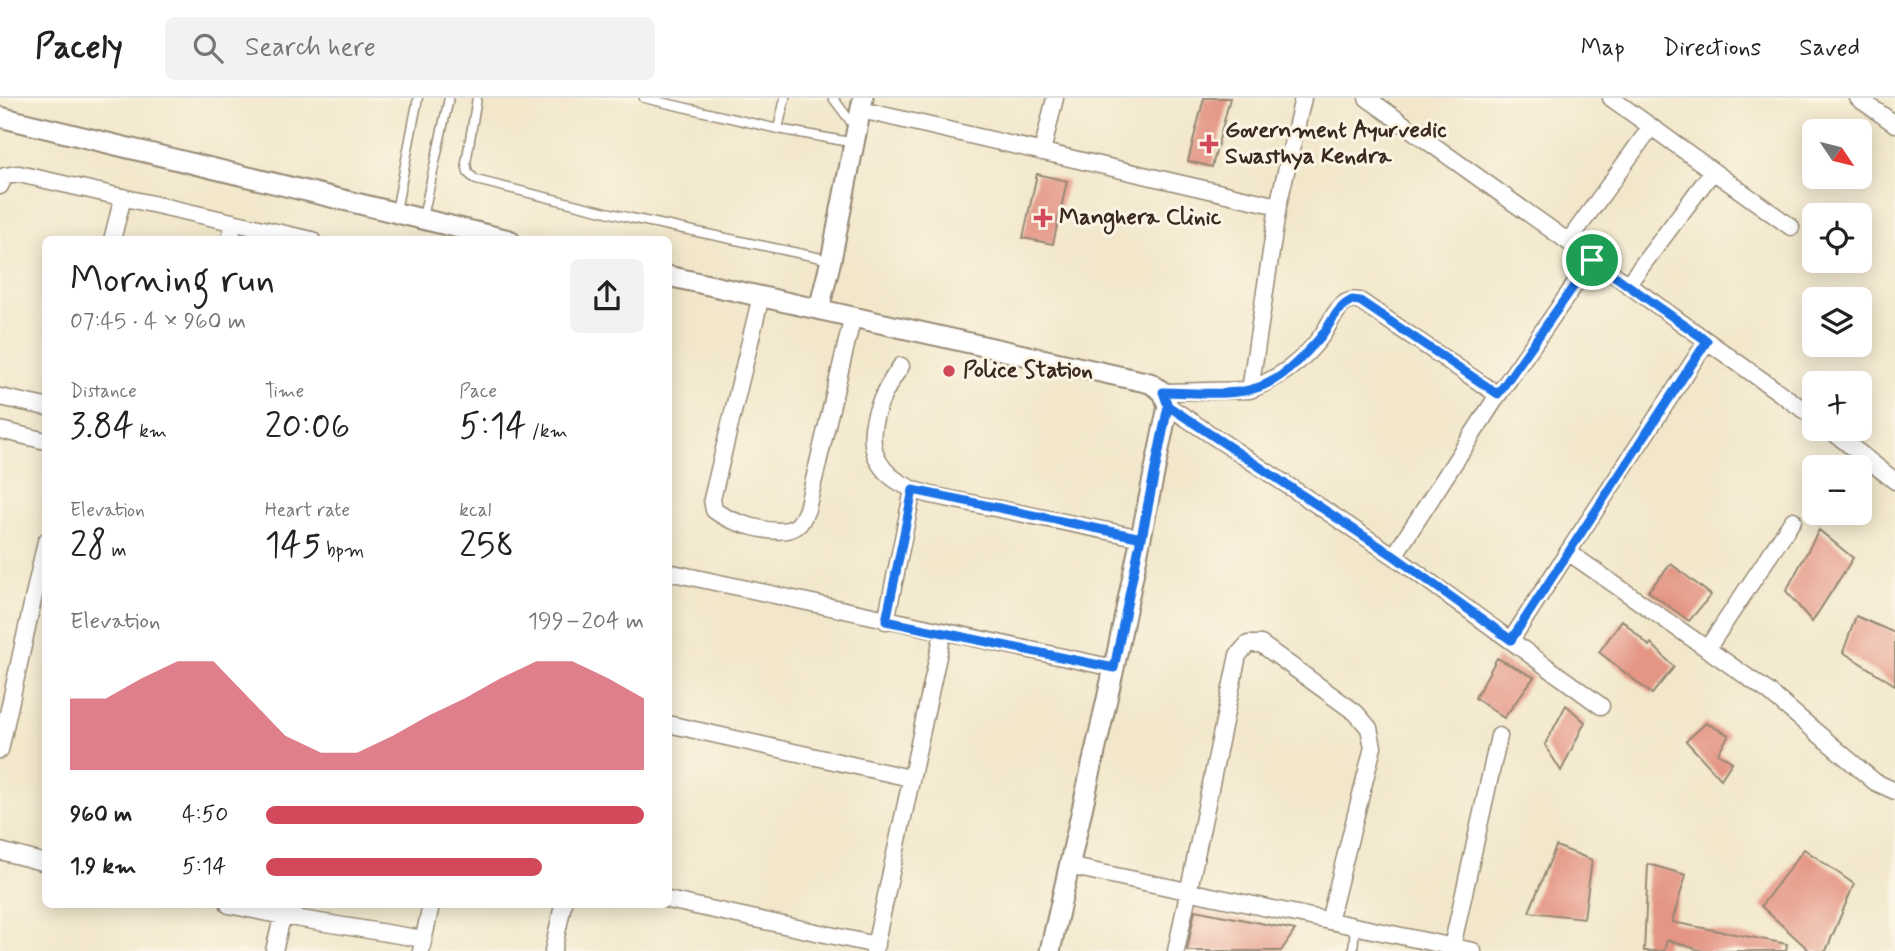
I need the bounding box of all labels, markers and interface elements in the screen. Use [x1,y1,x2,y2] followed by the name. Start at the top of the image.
[165,17,655,80] search box
[35,26,123,70] text: Pacely
[189,29,227,67] icon: search
[245,31,376,65] text: Search here
[1581,33,1625,64] text: Map
[1663,33,1761,64] text: Directions
[1799,33,1860,64] text: Saved
[1225,116,1447,172] place label: Government Ayurvedic Swasthya Kendra
[1802,119,1872,189] north arrow
[1802,119,1872,525] map controls
[1199,134,1219,154] marker: Government Ayurvedic Swasthya Kendra
[1059,203,1222,235] place label: Manghera Clinic
[1802,203,1872,273] button: locate
[1033,208,1053,228] marker: Manghera Clinic
[1562,230,1622,290] pin
[1573,241,1611,279] icon: arrive
[70,256,275,305] text: Morning run
[570,259,644,333] button: share
[1802,287,1872,357] button: layers
[70,307,246,337] text: 07:45 · 4 × 960 m
[963,356,1093,386] place label: Police Station
[941,363,957,379] marker: Police Station
[1802,371,1872,441] button: +
[70,379,137,404] text: Distance
[265,379,304,404] text: Time
[459,379,497,404] text: Pace
[70,404,134,450] text: 3.84
[265,404,350,450] text: 20:06
[459,404,527,450] text: 5:14
[134,419,167,444] text: km
[527,419,568,444] text: /km
[1802,455,1872,525] button: −
[70,498,145,523] text: Elevation
[265,498,350,523] text: Heart rate
[459,498,491,523] text: kcal
[70,523,106,569] text: 28
[265,523,321,569] text: 145
[459,523,514,569] text: 258
[106,538,127,563] text: m
[321,538,364,563] text: bpm
[70,607,161,637] text: Elevation
[528,607,644,637] text: 199–204 m
[70,800,132,830] text: 960 m
[182,800,228,830] text: 4:50
[70,852,136,882] text: 1.9 km
[182,852,226,882] text: 5:14

